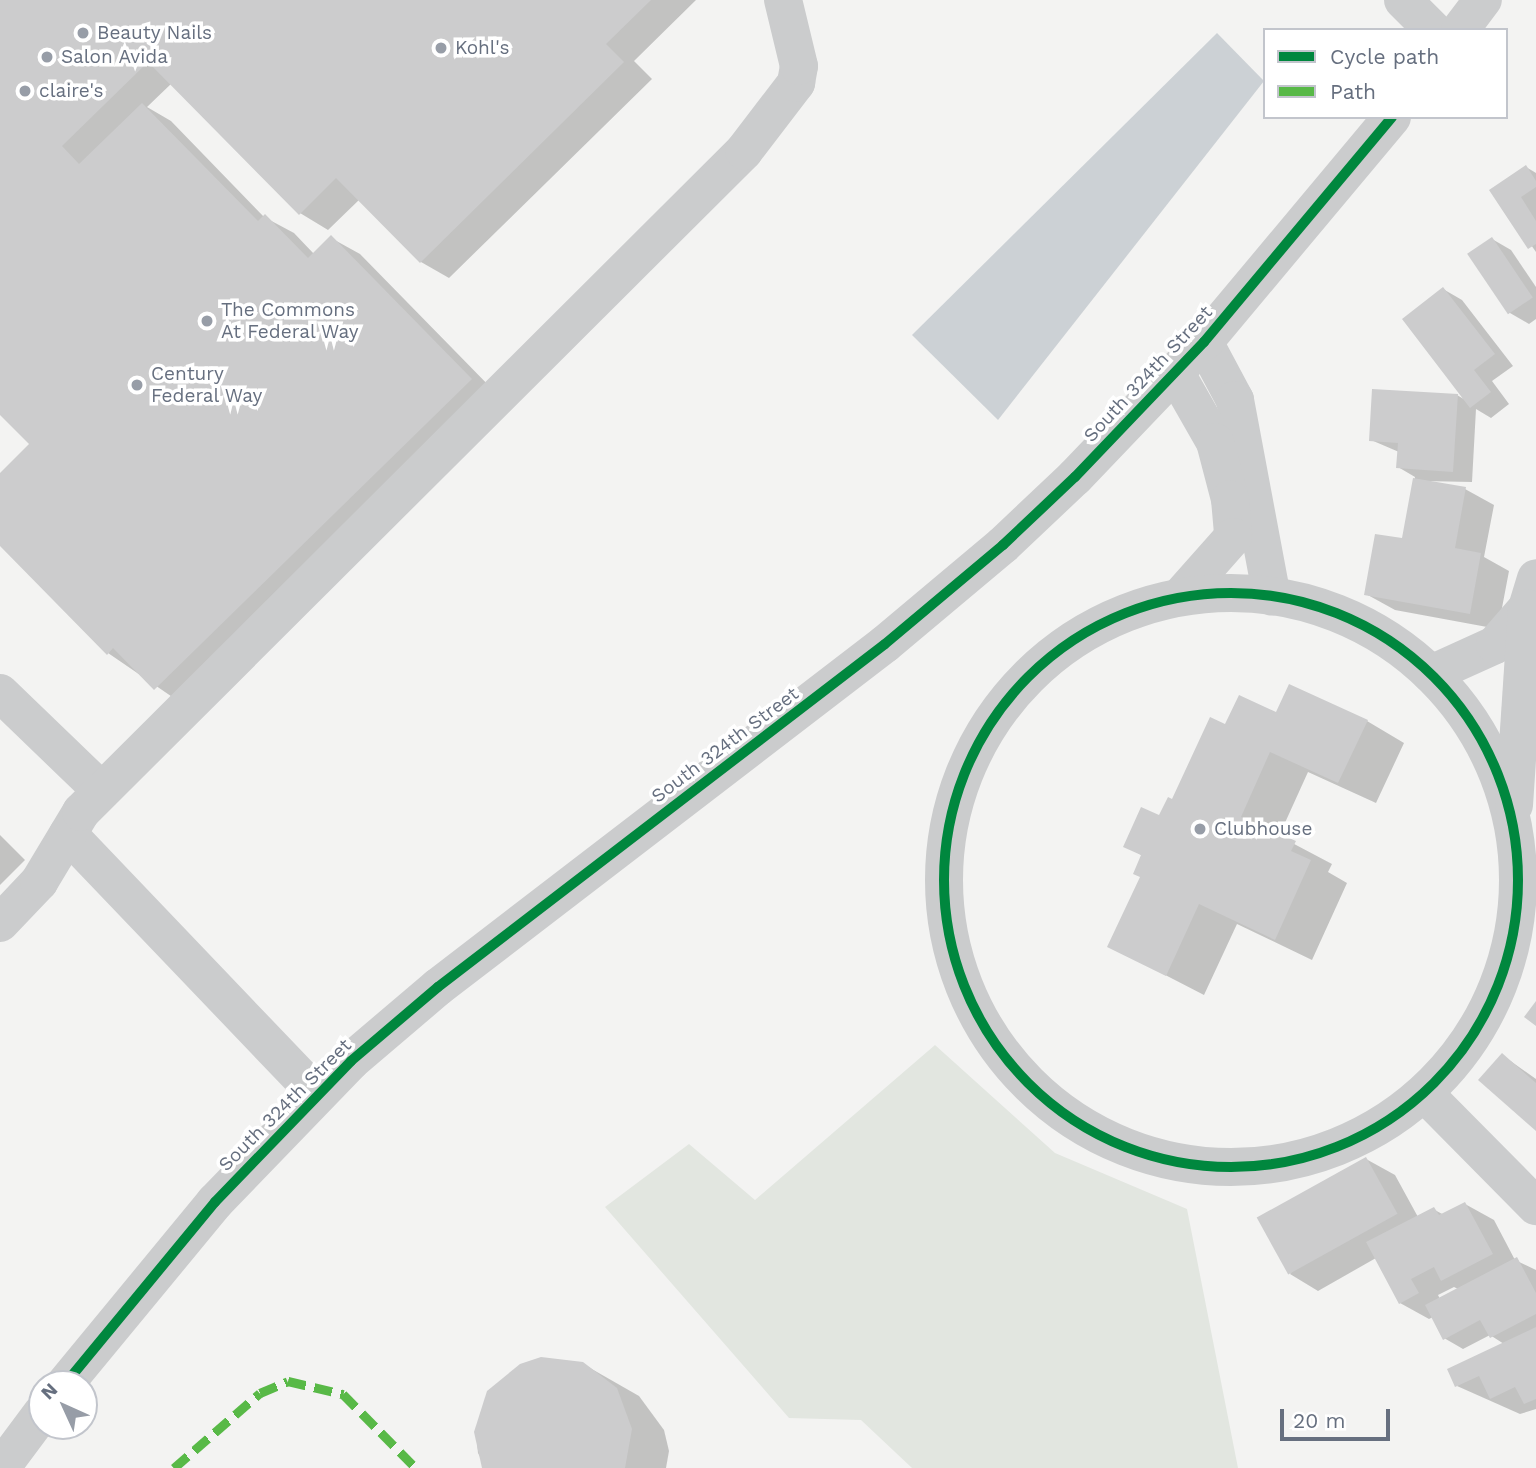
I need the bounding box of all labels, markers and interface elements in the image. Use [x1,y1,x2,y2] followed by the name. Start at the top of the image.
[97,22,213,44] place label: Beauty Nails
[75,25,91,41] marker: Beauty Nails
[1263,28,1508,119] legend
[455,37,509,59] place label: Kohl's
[433,40,449,56] marker: Kohl's
[1330,44,1439,69] text: Cycle path
[61,46,169,68] place label: Salon Avida
[39,49,55,65] marker: Salon Avida
[1330,79,1376,104] text: Path
[39,80,104,102] place label: claire's
[17,83,33,99] marker: claire's
[221,299,360,343] place label: The Commons At Federal Way
[1079,301,1217,447] street label: South 324th Street
[199,313,215,329] marker: The Commons At Federal Way
[151,363,263,407] place label: Century Federal Way
[129,377,145,393] marker: Century Federal Way
[647,682,803,808] street label: South 324th Street
[1214,818,1312,840] place label: Clubhouse
[1192,821,1208,837] marker: Clubhouse
[214,1034,356,1176] street label: South 324th Street
[28,1370,98,1440] north arrow
[36,1378,62,1404] text: N
[1284,1394,1394,1438] scale bar
[1293,1408,1345,1433] text: 20 m

